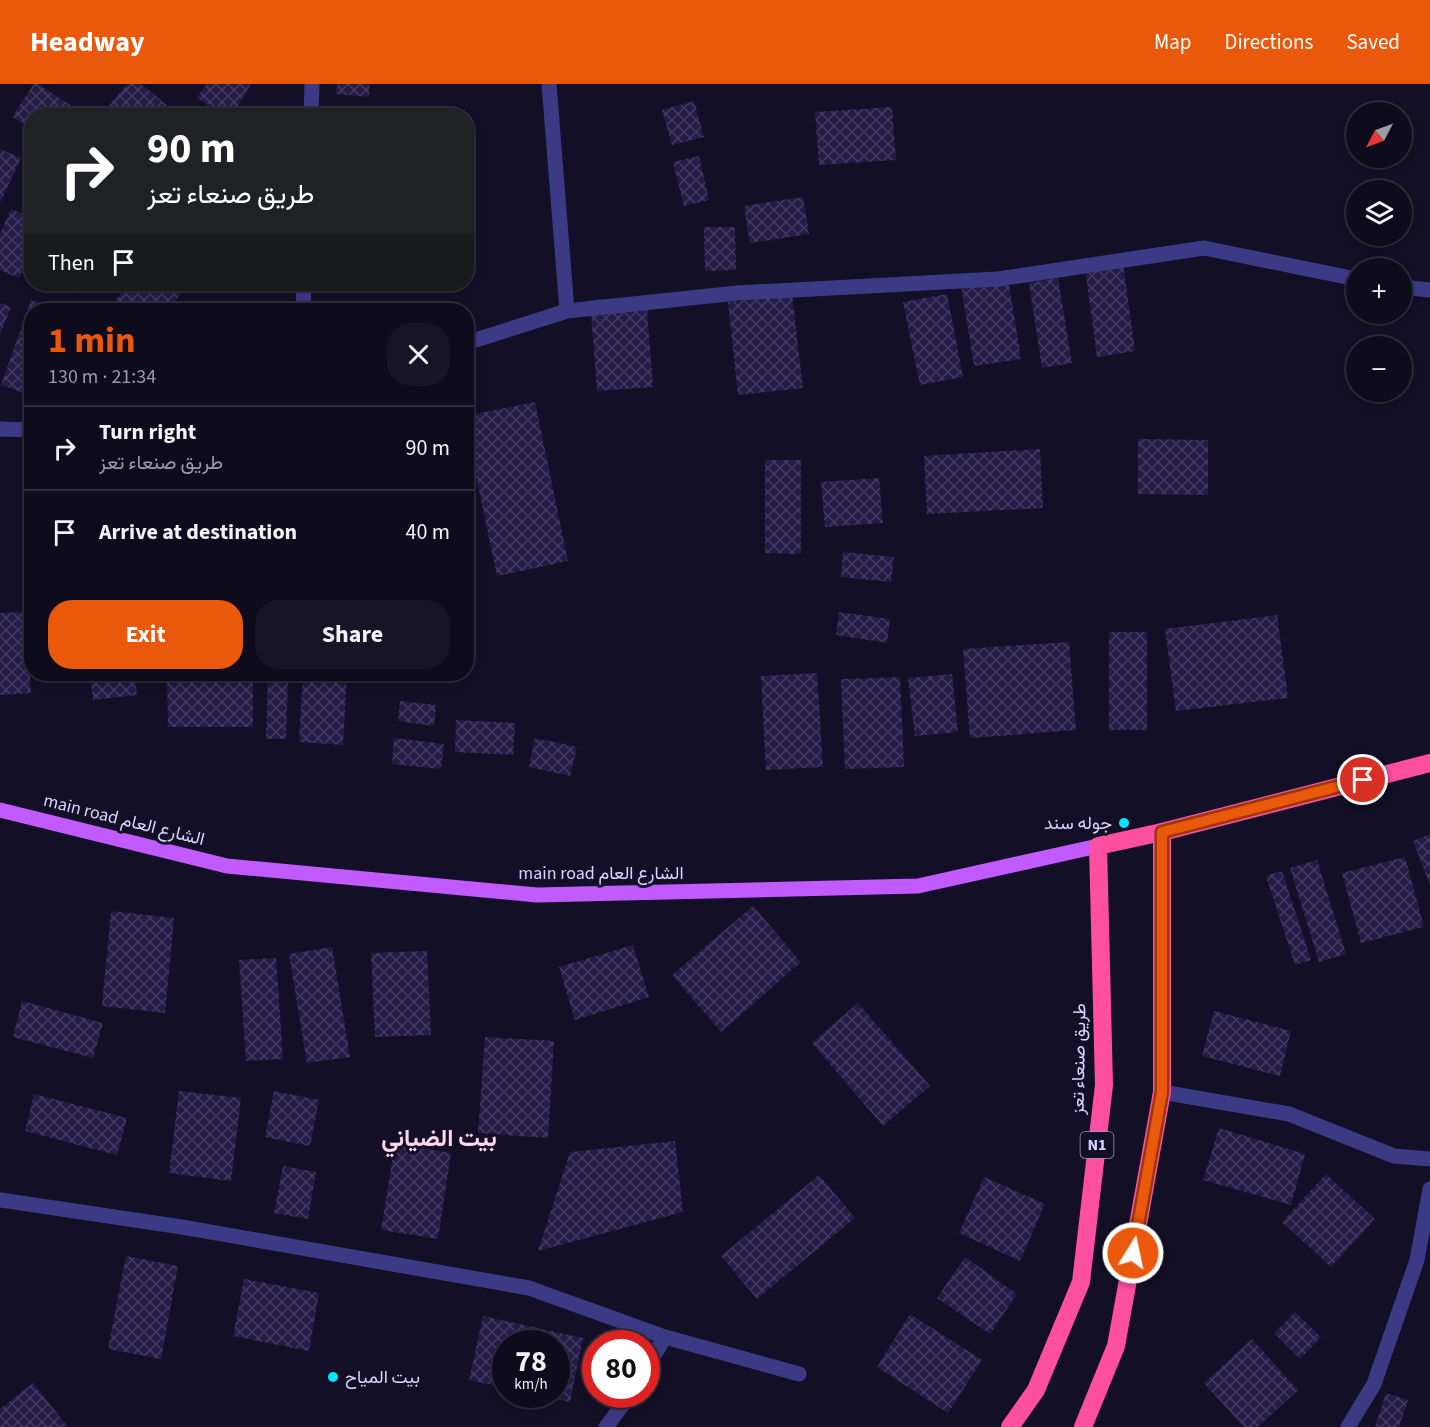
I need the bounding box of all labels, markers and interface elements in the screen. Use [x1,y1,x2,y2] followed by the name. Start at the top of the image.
[30,22,145,62] text: Headway
[1154,27,1192,57] text: Map
[1225,27,1313,57] text: Directions
[1346,27,1400,57] text: Saved
[1346,102,1412,168] north arrow
[1346,102,1412,402] map controls
[147,119,236,179] text: 90 m
[48,132,126,210] icon: right
[147,175,314,214] text: طريق صنعاء تعز
[1346,180,1412,246] button: layers
[107,246,140,279] icon: arrive
[48,247,95,279] text: Then
[1346,258,1412,324] button: +
[48,315,136,366] text: 1 min
[387,323,450,386] button: close
[1346,336,1412,402] button: −
[48,363,156,391] text: 130 m · 21:34
[99,416,196,448] text: Turn right
[48,432,81,465] icon: right
[405,432,450,464] text: 90 m
[99,449,223,477] text: طريق صنعاء تعز
[48,516,81,549] icon: arrive
[99,516,297,548] text: Arrive at destination
[405,516,450,548] text: 40 m
[48,600,243,669] button: Exit
[255,600,450,669] button: Share
[1337,754,1388,805] pin
[1346,763,1379,796] icon: arrive
[41,788,207,852] street label: main road الشارع العام
[1044,811,1112,836] place label: جوله سند
[1117,816,1131,830] marker: جوله سند
[518,861,684,886] street label: main road الشارع العام
[1066,1003,1092,1116] street label: طريق صنعاء تعز
[381,1121,497,1158] district label: بيت الضياني
[1080,1132,1114,1158] road number: N1
[1101,1221,1165,1285] position arrow
[582,1330,660,1408] speed limit sign: 80
[515,1340,547,1383] text: 78
[345,1365,420,1390] place label: بيت المياح
[326,1370,340,1384] marker: بيت المياح
[514,1374,548,1395] text: km/h

